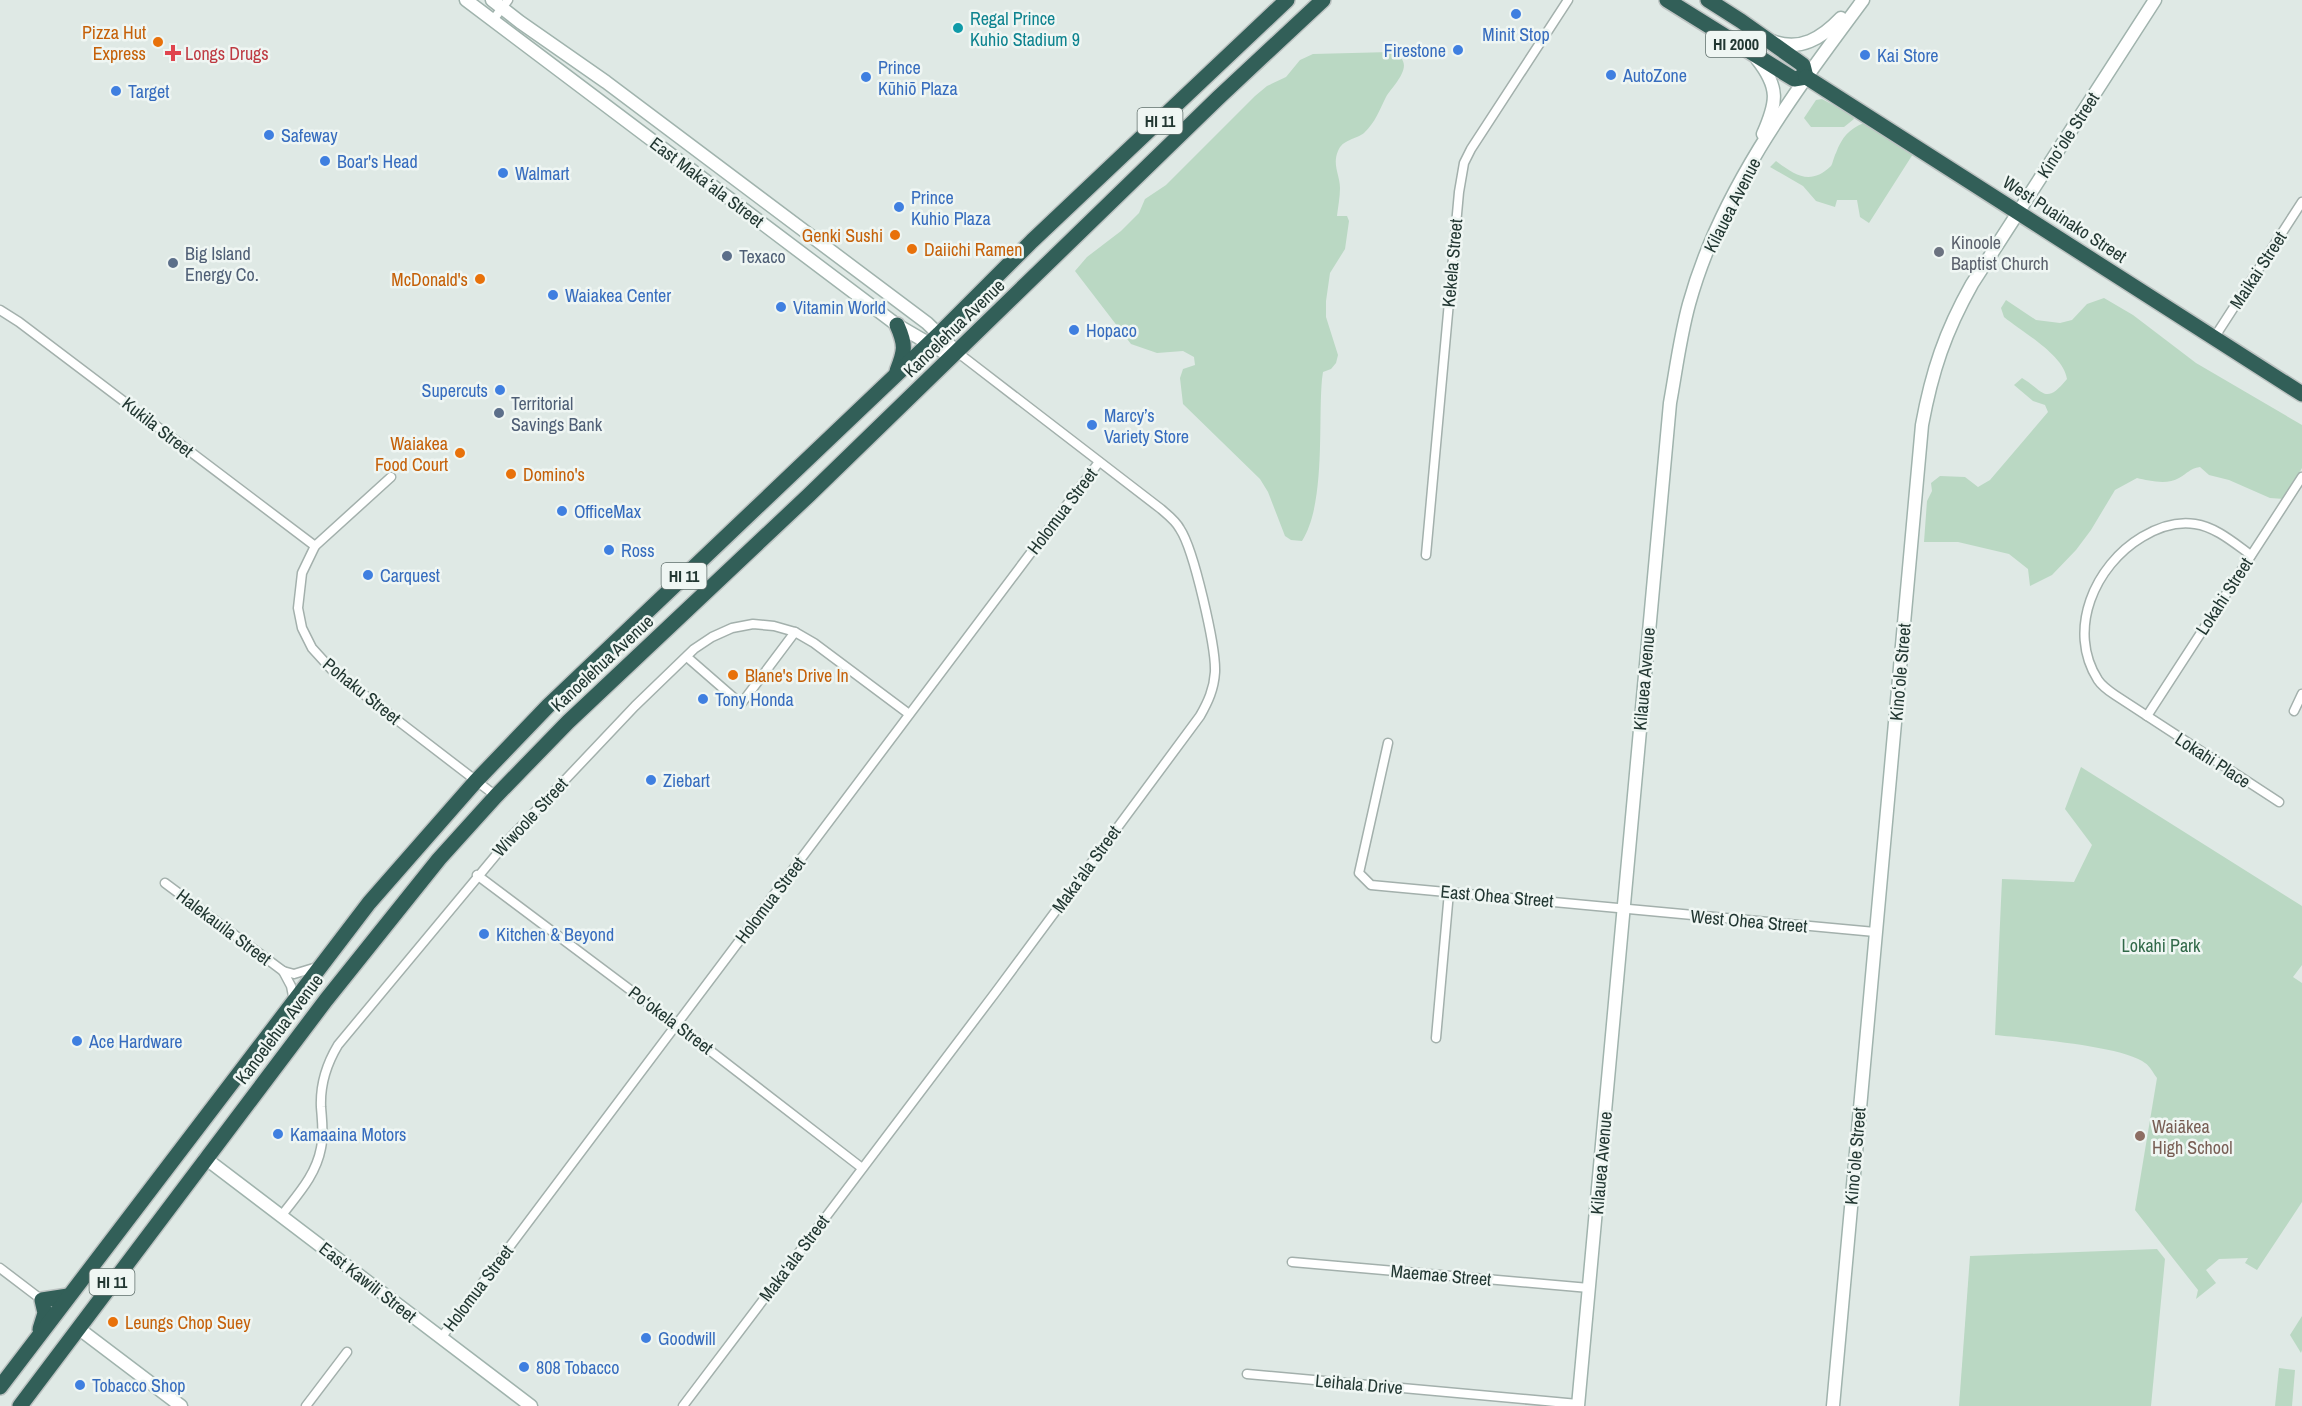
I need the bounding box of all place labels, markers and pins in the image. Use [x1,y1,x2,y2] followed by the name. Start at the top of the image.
[970,6,1080,52] place label: Regal Prince Kuhio Stadium 9
[1509,7,1523,21] marker: Minit Stop
[82,20,146,66] place label: Pizza Hut Express
[951,21,965,35] marker: Regal Prince Kuhio Stadium 9
[1482,22,1550,47] place label: Minit Stop
[151,35,165,49] marker: Pizza Hut Express
[1384,38,1446,63] place label: Firestone
[185,41,269,66] place label: Longs Drugs
[1451,43,1465,57] marker: Firestone
[1877,43,1939,68] place label: Kai Store
[166,46,180,60] marker: Longs Drugs
[1858,48,1872,62] marker: Kai Store
[878,55,958,101] place label: Prince Kūhiō Plaza
[1622,63,1687,88] place label: AutoZone
[1604,68,1618,82] marker: AutoZone
[859,70,873,84] marker: Prince Kūhiō Plaza
[128,79,169,104] place label: Target
[109,84,123,98] marker: Target
[281,123,338,148] place label: Safeway
[262,128,276,142] marker: Safeway
[337,149,418,174] place label: Boar's Head
[318,154,332,168] marker: Boar's Head
[515,161,569,186] place label: Walmart
[496,166,510,180] marker: Walmart
[911,185,991,231] place label: Prince Kuhio Plaza
[892,200,906,214] marker: Prince Kuhio Plaza
[802,223,883,248] place label: Genki Sushi
[888,228,902,242] marker: Genki Sushi
[1951,230,2049,276] place label: Kinoole Baptist Church
[924,237,1022,262] place label: Daiichi Ramen
[185,241,259,287] place label: Big Island Energy Co.
[905,242,919,256] marker: Daiichi Ramen
[739,244,786,269] place label: Texaco
[1932,245,1946,259] marker: Kinoole Baptist Church
[720,249,734,263] marker: Texaco
[166,256,180,270] marker: Big Island Energy Co.
[391,267,468,292] place label: McDonald's
[473,272,487,286] marker: McDonald's
[565,283,671,308] place label: Waiakea Center
[546,288,560,302] marker: Waiakea Center
[793,295,886,320] place label: Vitamin World
[774,300,788,314] marker: Vitamin World
[1086,318,1137,343] place label: Hopaco
[1067,323,1081,337] marker: Hopaco
[422,378,488,403] place label: Supercuts
[493,383,507,397] marker: Supercuts
[511,391,603,437] place label: Territorial Savings Bank
[1104,403,1189,449] place label: Marcy’s Variety Store
[492,406,506,420] marker: Territorial Savings Bank
[1085,418,1099,432] marker: Marcy’s Variety Store
[375,431,448,477] place label: Waiakea Food Court
[453,446,467,460] marker: Waiakea Food Court
[523,462,585,487] place label: Domino's
[504,467,518,481] marker: Domino's
[574,499,642,524] place label: OfficeMax
[555,504,569,518] marker: OfficeMax
[621,538,655,563] place label: Ross
[602,543,616,557] marker: Ross
[380,563,440,588] place label: Carquest
[361,568,375,582] marker: Carquest
[745,663,849,688] place label: Blane's Drive In
[726,668,740,682] marker: Blane's Drive In
[715,687,794,712] place label: Tony Honda
[696,692,710,706] marker: Tony Honda
[663,768,710,793] place label: Ziebart
[644,773,658,787] marker: Ziebart
[496,922,614,947] place label: Kitchen & Beyond
[477,927,491,941] marker: Kitchen & Beyond
[88,1029,183,1054] place label: Ace Hardware
[70,1034,84,1048] marker: Ace Hardware
[2152,1114,2232,1160] place label: Waiākea High School
[290,1122,407,1147] place label: Kamaaina Motors
[271,1127,285,1141] marker: Kamaaina Motors
[2133,1129,2147,1143] marker: Waiākea High School
[125,1310,251,1335] place label: Leungs Chop Suey
[106,1315,120,1329] marker: Leungs Chop Suey
[658,1326,715,1351] place label: Goodwill
[639,1331,653,1345] marker: Goodwill
[536,1355,619,1380] place label: 808 Tobacco
[517,1360,531,1374] marker: 808 Tobacco
[92,1373,186,1398] place label: Tobacco Shop
[73,1378,87,1392] marker: Tobacco Shop

